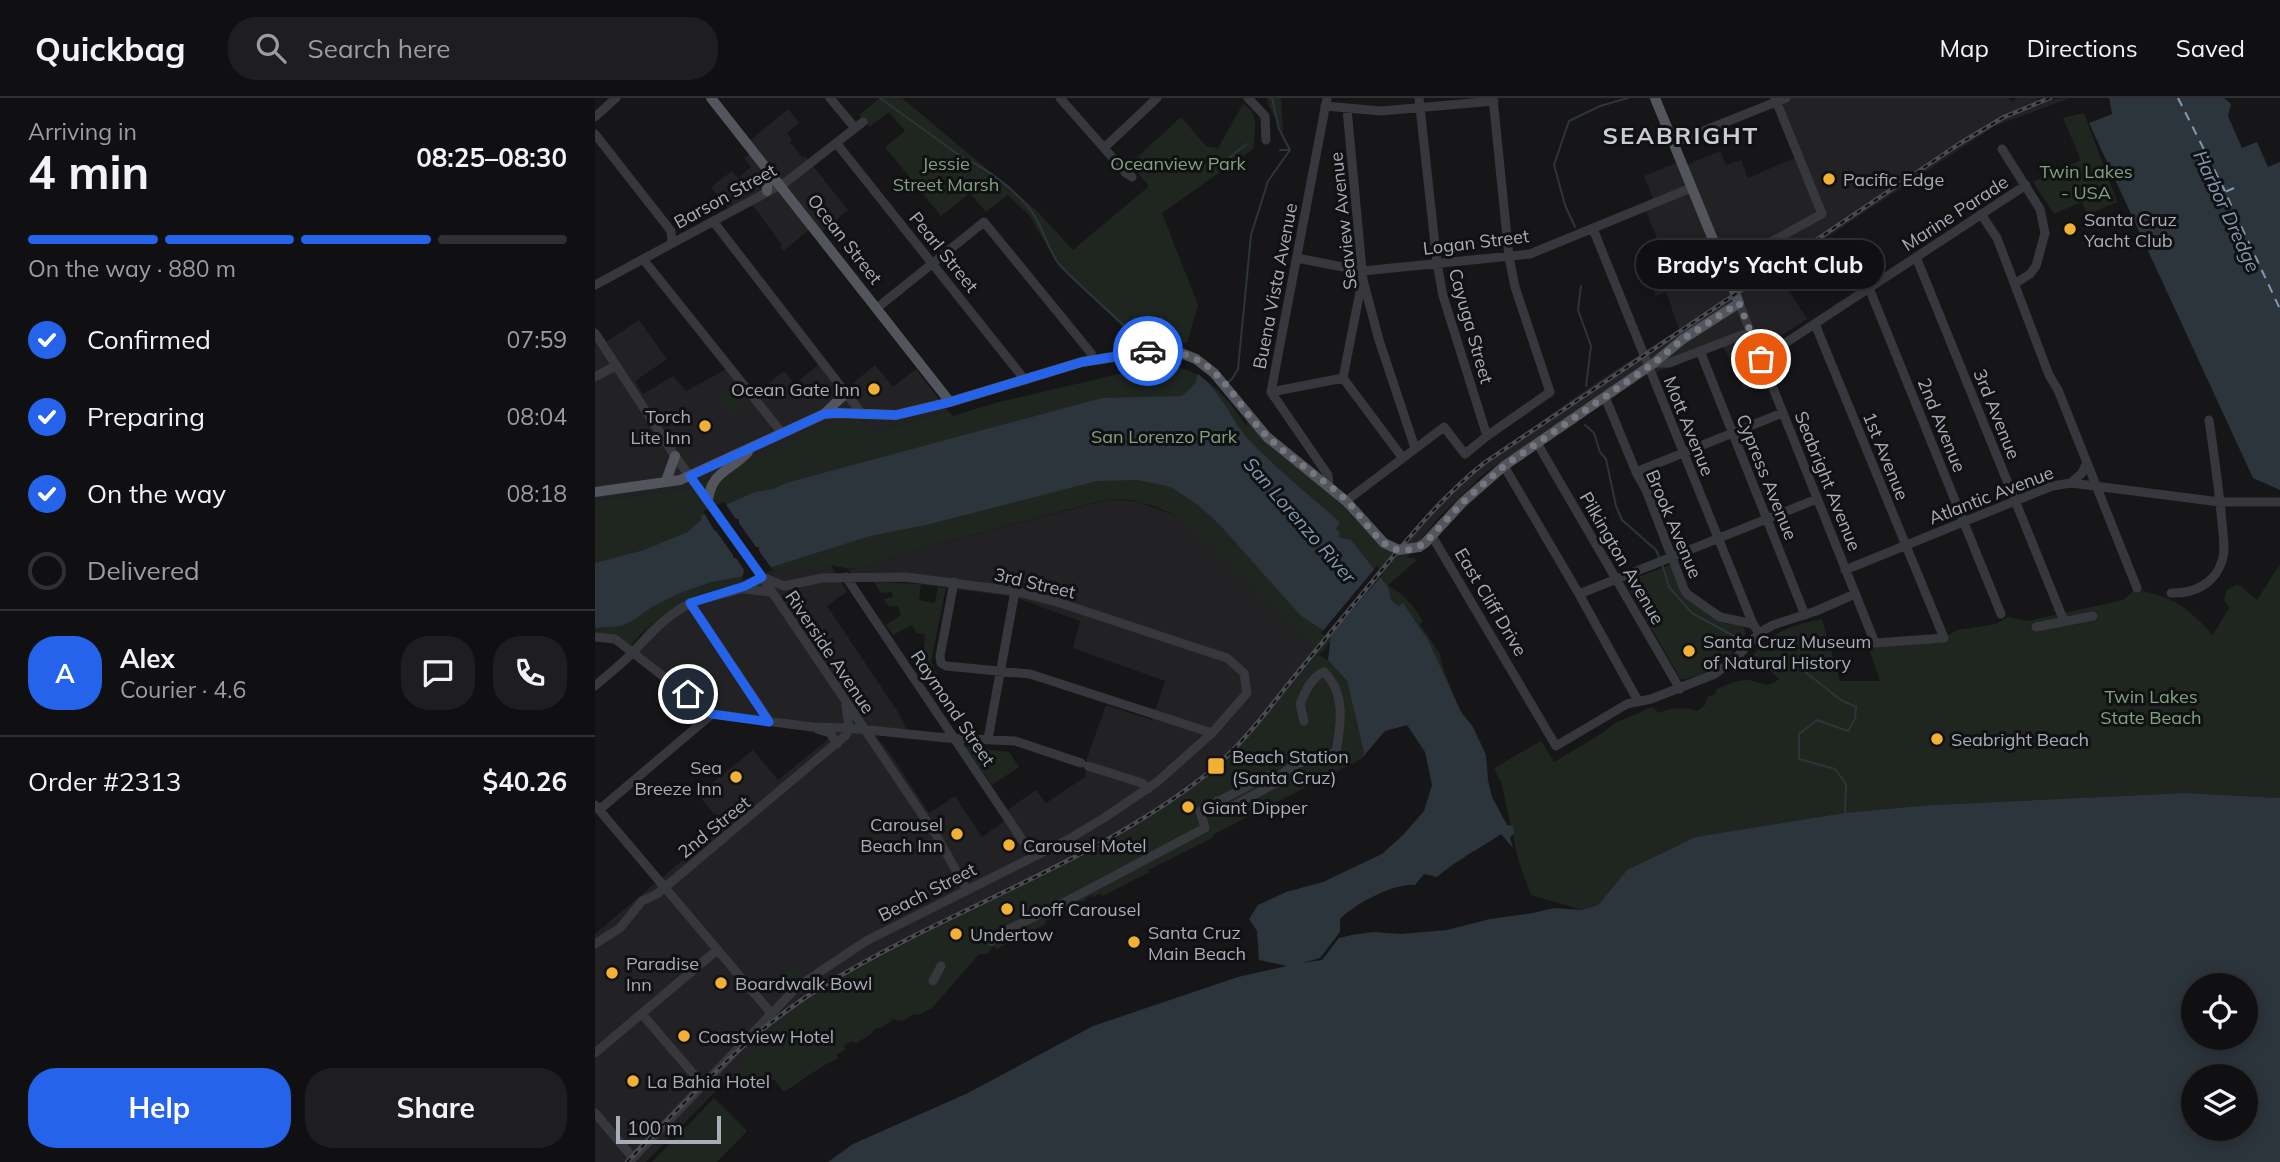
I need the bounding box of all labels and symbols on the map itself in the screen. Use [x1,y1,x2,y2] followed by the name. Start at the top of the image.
[1603,120,1759,150] district label: SEABRIGHT
[2188,146,2266,276] water label: Harbor Dredge
[1324,151,1362,291] street label: Seaview Avenue
[893,152,999,196] park label: Jessie Street Marsh
[1110,152,1246,175] park label: Oceanview Park
[670,158,780,234] street label: Barson Street
[2039,160,2133,204] park label: Twin Lakes - USA
[1843,168,1944,191] place label: Pacific Edge
[1898,170,2012,256] street label: Marine Parade
[1821,171,1837,187] marker: Pacific Edge
[803,189,887,289] street label: Ocean Street
[1248,201,1302,371] street label: Buena Vista Avenue
[904,207,984,297] street label: Pearl Street
[2083,208,2177,252] place label: Santa Cruz Yacht Club
[2062,221,2078,237] marker: Santa Cruz Yacht Club
[1422,224,1530,260] street label: Logan Street
[1637,240,1885,289] callout: Brady's Yacht Club
[1444,266,1498,386] street label: Cayuga Street
[1113,316,1183,386] courier
[1731,329,1791,389] pin
[1968,365,2026,463] street label: 3rd Avenue
[1659,373,1719,479] street label: Mott Avenue
[1913,375,1971,475] street label: 2nd Avenue
[731,378,860,401] place label: Ocean Gate Inn
[866,381,882,397] marker: Ocean Gate Inn
[630,405,691,449] place label: Torch Lite Inn
[1790,408,1866,554] street label: Seabright Avenue
[1858,408,1914,504] street label: 1st Avenue
[1731,411,1803,543] street label: Cypress Avenue
[697,418,713,434] marker: Torch Lite Inn
[1091,425,1238,448] park label: San Lorenzo Park
[1239,452,1362,589] water label: San Lorenzo River
[1925,461,2057,529] street label: Atlantic Avenue
[1641,466,1707,582] street label: Brook Avenue
[1575,487,1669,629] street label: Pilkington Avenue
[1450,544,1532,660] street label: East Cliff Drive
[992,563,1078,603] street label: 3rd Street
[780,586,880,718] street label: Riverside Avenue
[1703,630,1871,674] place label: Santa Cruz Museum of Natural History
[1681,643,1697,659] marker: Santa Cruz Museum of Natural History
[906,646,1000,770] street label: Raymond Street
[658,664,718,724] pin
[2100,685,2202,729] park label: Twin Lakes State Beach
[1951,728,2089,751] place label: Seabright Beach
[1929,731,1945,747] marker: Seabright Beach
[1232,745,1349,789] place label: Beach Station (Santa Cruz)
[634,756,722,800] place label: Sea Breeze Inn
[1206,756,1226,776] marker: Beach Station (Santa Cruz)
[728,769,744,785] marker: Sea Breeze Inn
[673,791,755,863] street label: 2nd Street
[1202,796,1308,819] place label: Giant Dipper
[1180,799,1196,815] marker: Giant Dipper
[860,813,943,857] place label: Carousel Beach Inn
[949,826,965,842] marker: Carousel Beach Inn
[1023,834,1147,857] place label: Carousel Motel
[1001,837,1017,853] marker: Carousel Motel
[874,858,980,926] street label: Beach Street
[1021,898,1141,921] place label: Looff Carousel
[999,901,1015,917] marker: Looff Carousel
[1148,921,1246,965] place label: Santa Cruz Main Beach
[970,923,1054,946] place label: Undertow
[948,926,964,942] marker: Undertow
[1126,934,1142,950] marker: Santa Cruz Main Beach
[626,952,699,996] place label: Paradise Inn
[604,965,620,981] marker: Paradise Inn
[735,972,872,995] place label: Boardwalk Bowl
[713,975,729,991] marker: Boardwalk Bowl
[698,1025,834,1048] place label: Coastview Hotel
[676,1028,692,1044] marker: Coastview Hotel
[647,1070,770,1093] place label: La Bahia Hotel
[625,1073,641,1089] marker: La Bahia Hotel
[616,1113,721,1145] scale bar

